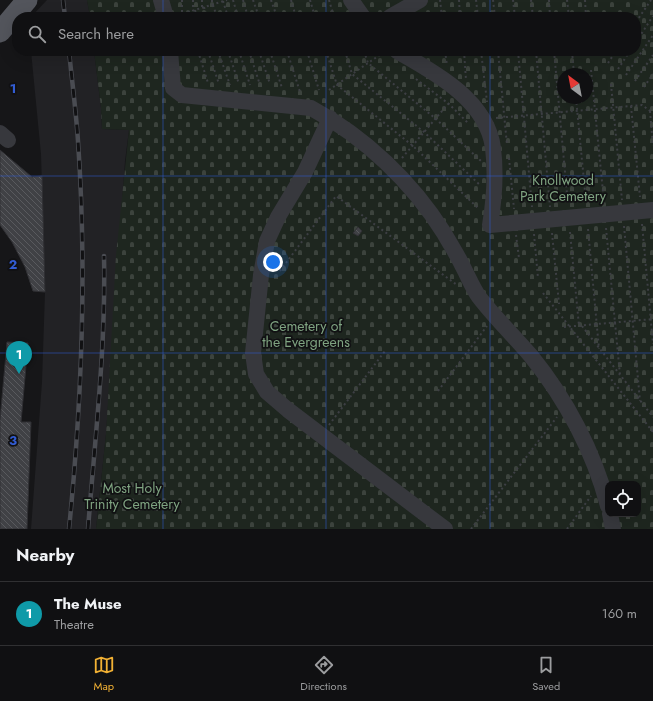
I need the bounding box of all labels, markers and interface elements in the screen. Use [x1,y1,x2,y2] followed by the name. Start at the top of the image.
[12,12,641,56] search box
[26,23,48,45] icon: search
[58,23,134,45] text: Search here
[557,68,593,104] north arrow
[10,79,16,98] text: 1
[520,170,607,206] park label: Knollwood Park Cemetery
[263,252,283,272] your location
[9,255,17,274] text: 2
[262,316,350,352] park label: Cemetery of the Evergreens
[6,341,32,374] pin: 1
[9,431,17,450] text: 3
[84,478,181,514] park label: Most Holy Trinity Cemetery
[605,481,641,517] map controls
[605,481,641,517] button: locate
[16,543,74,567] text: Nearby
[54,593,121,615] text: The Muse
[26,604,32,623] text: 1
[602,604,637,623] text: 160 m
[54,615,94,634] text: Theatre
[93,654,115,694] tab: Map
[300,654,347,694] tab: Directions
[532,654,560,694] tab: Saved

